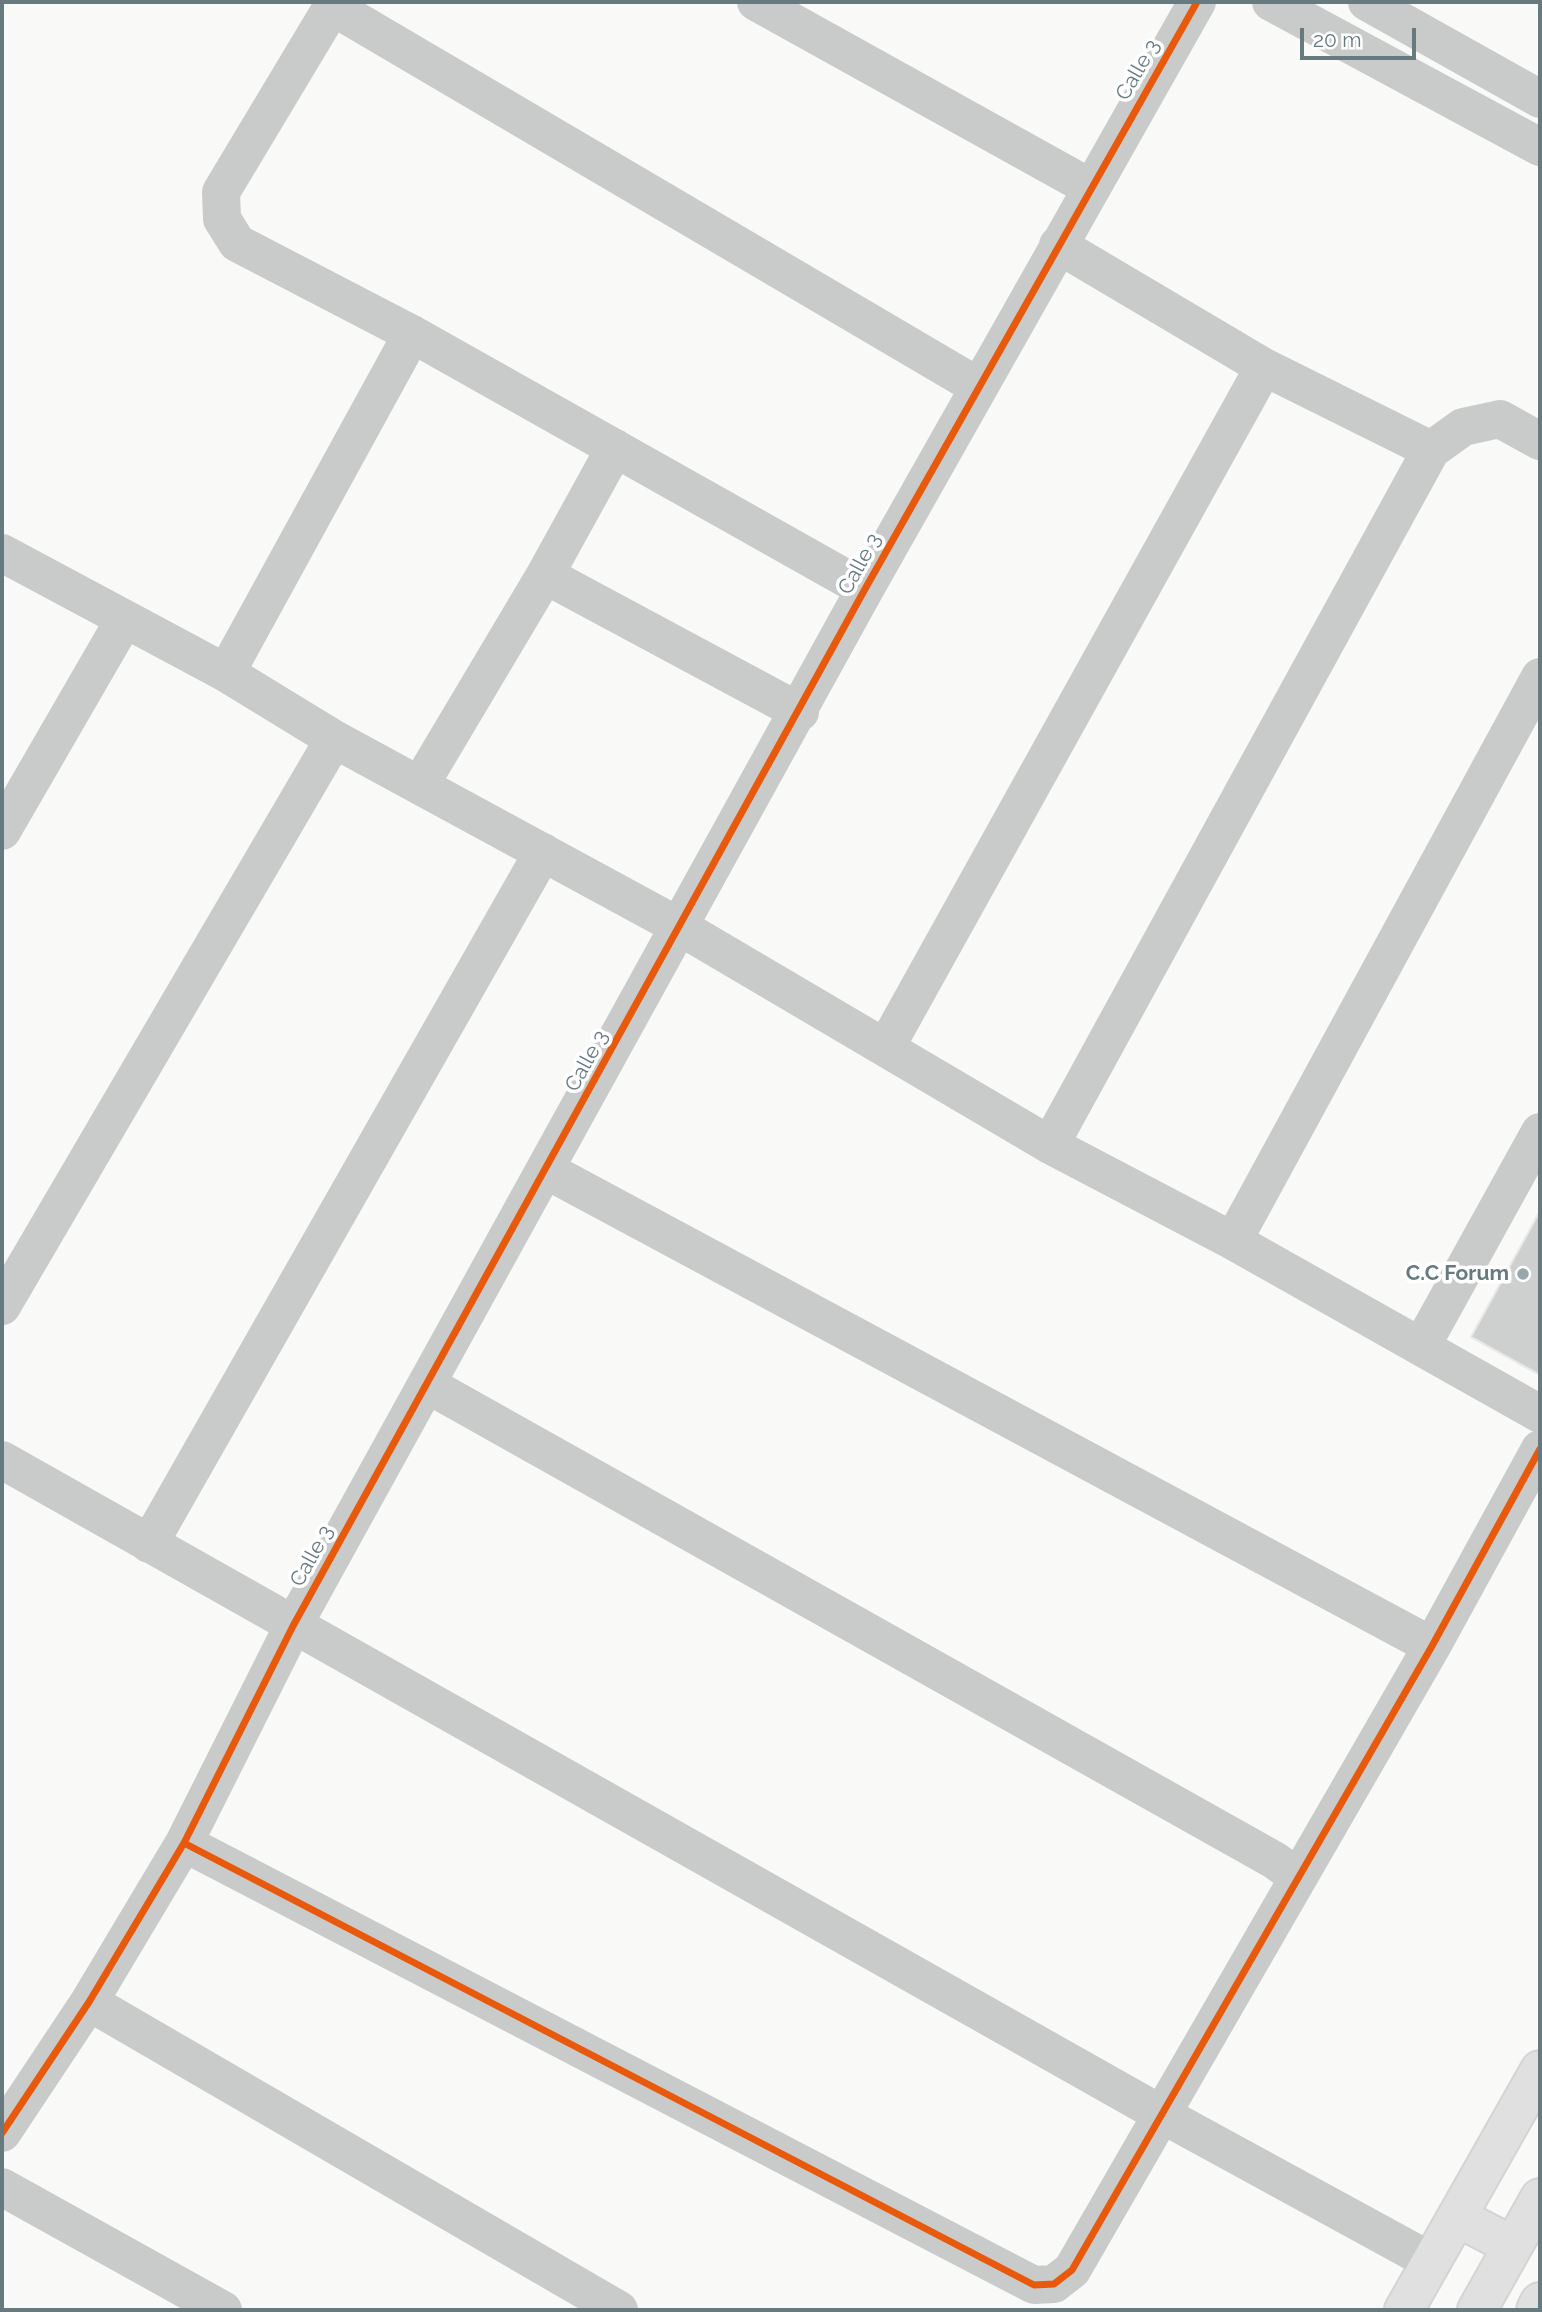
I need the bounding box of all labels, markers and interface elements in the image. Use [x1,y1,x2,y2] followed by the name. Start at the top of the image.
[1304,14,1420,58] scale bar
[1313,27,1361,52] text: 20 m
[1111,35,1165,105] street label: Calle 3
[833,529,887,599] street label: Calle 3
[560,1026,614,1096] street label: Calle 3
[1406,1261,1509,1287] place label: C.C Forum
[1515,1266,1531,1282] marker: C.C Forum
[285,1521,339,1591] street label: Calle 3

